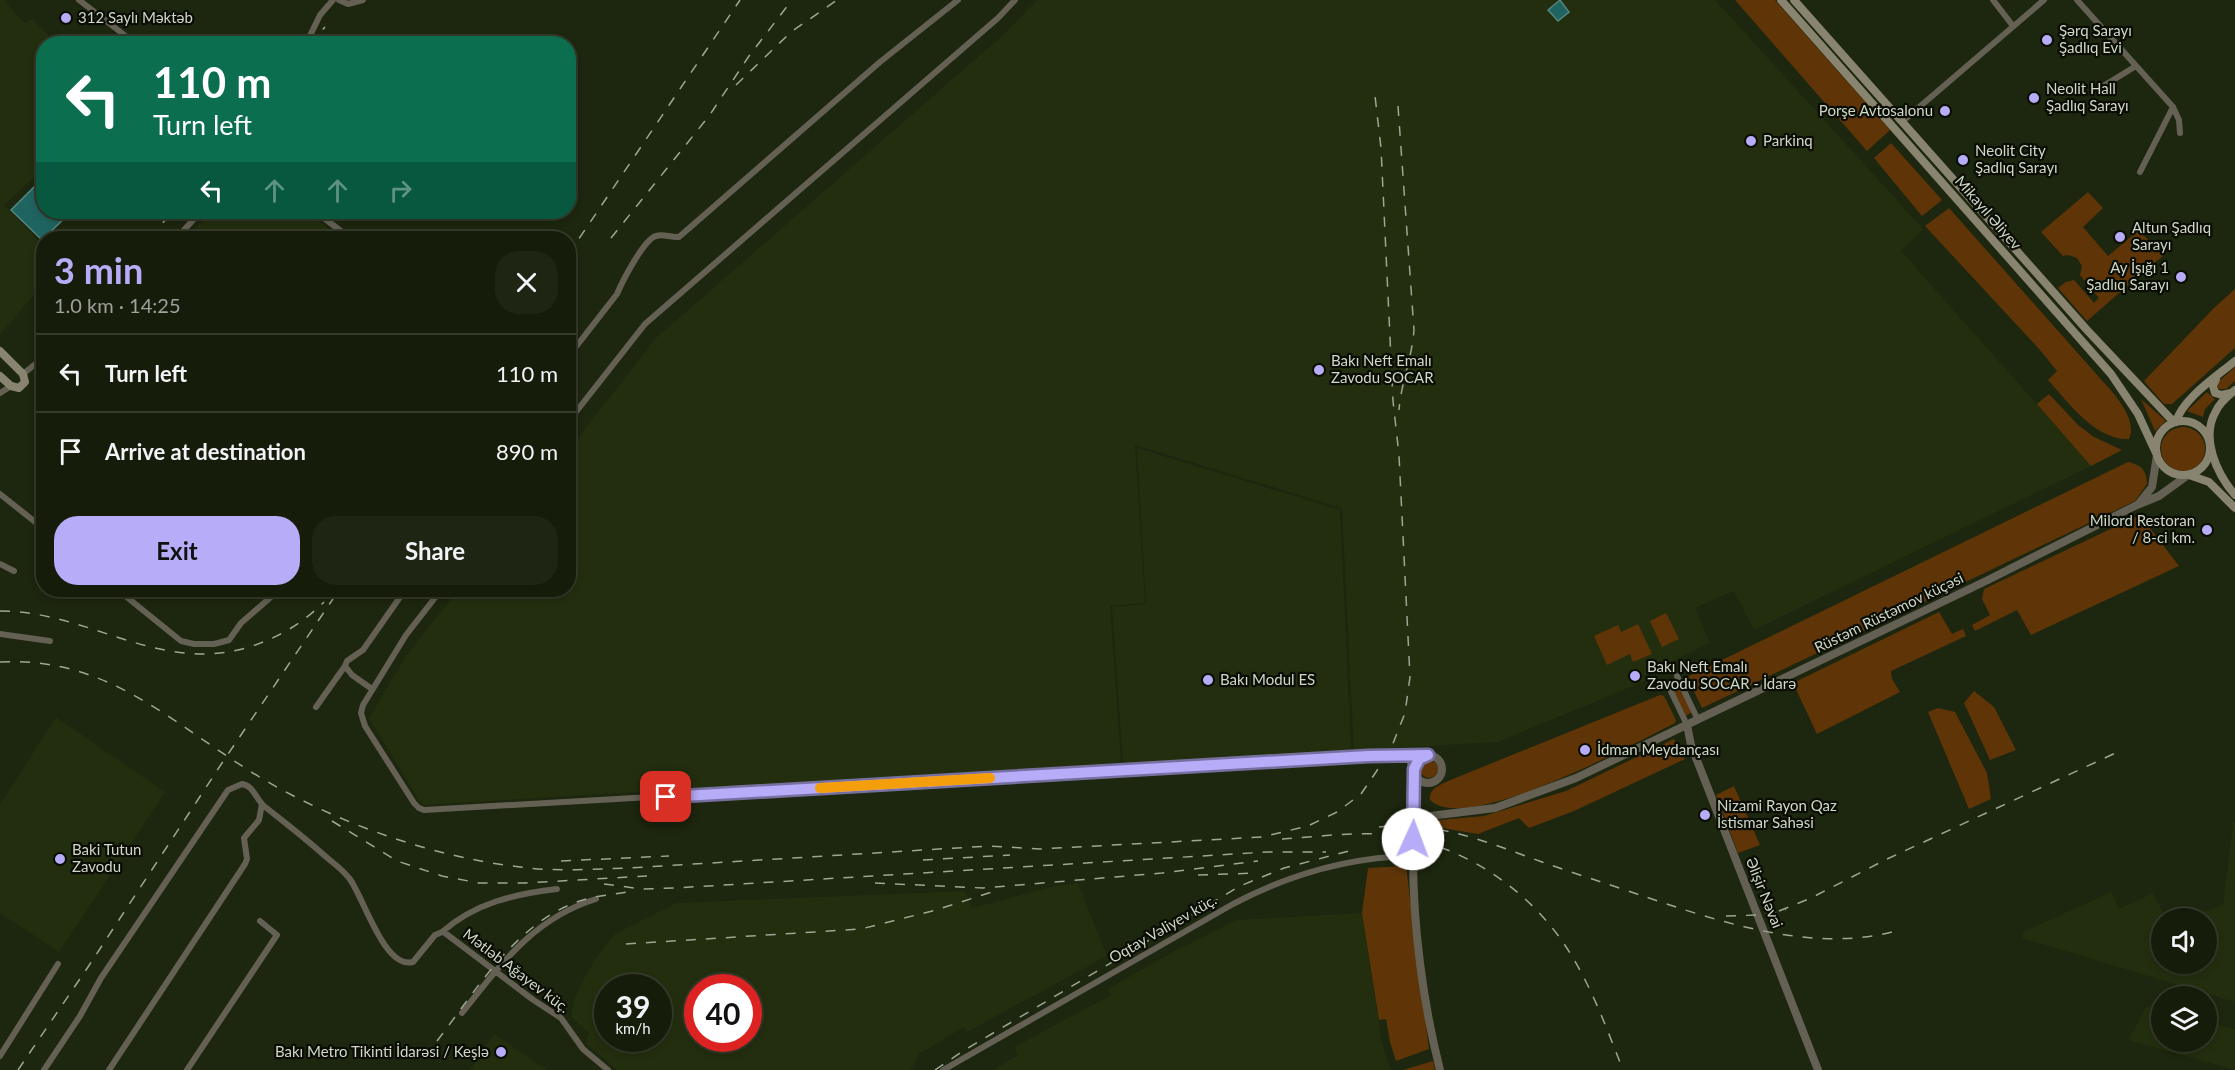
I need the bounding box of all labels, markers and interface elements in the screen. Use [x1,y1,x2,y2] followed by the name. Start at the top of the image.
[78,8,193,26] place label: 312 Saylı Məktəb
[59,11,73,25] marker: 312 Saylı Məktəb
[2059,21,2132,56] place label: Şərq Sarayı Şadlıq Evi
[2040,33,2054,47] marker: Şərq Sarayı Şadlıq Evi
[153,57,271,107] text: 110 m
[54,60,132,138] icon: left
[2046,79,2129,114] place label: Neolit Hall Şadlıq Sarayı
[2027,91,2041,105] marker: Neolit Hall Şadlıq Sarayı
[1819,101,1933,119] place label: Porşe Avtosalonu
[1938,104,1952,118] marker: Porşe Avtosalonu
[153,108,252,141] text: Turn left
[1763,131,1813,149] place label: Parkinq
[1744,134,1758,148] marker: Parkinq
[1975,141,2058,176] place label: Neolit City Şadlıq Sarayı
[1956,153,1970,167] marker: Neolit City Şadlıq Sarayı
[1952,172,2026,253] street label: Mikayıl Əliyev
[195,174,228,207] icon: left
[258,174,291,207] icon: ahead
[321,174,354,207] icon: ahead
[384,174,417,207] icon: right
[2132,218,2211,253] place label: Altun Şadlıq Sarayı
[2113,230,2127,244] marker: Altun Şadlıq Sarayı
[54,248,143,292] text: 3 min
[495,251,558,314] button: close
[2086,258,2169,293] place label: Ay İşığı 1 Şadlıq Sarayı
[2174,270,2188,284] marker: Ay İşığı 1 Şadlıq Sarayı
[54,293,181,317] text: 1.0 km · 14:25
[1331,351,1434,386] place label: Bakı Neft Emalı Zavodu SOCAR
[54,357,87,390] icon: left
[105,360,187,387] text: Turn left
[496,360,558,387] text: 110 m
[1312,363,1326,377] marker: Bakı Neft Emalı Zavodu SOCAR
[54,435,87,468] icon: arrive
[105,438,306,465] text: Arrive at destination
[496,438,558,465] text: 890 m
[2090,511,2195,546] place label: Milord Restoran / 8-ci km.
[54,516,300,585] button: Exit
[312,516,558,585] button: Share
[2200,523,2214,537] marker: Milord Restoran / 8-ci km.
[1811,568,1966,656] street label: Rüstəm Rüstəmov küçəsi
[1647,657,1796,692] place label: Bakı Neft Emalı Zavodu SOCAR - İdarə
[1628,669,1642,683] marker: Bakı Neft Emalı Zavodu SOCAR - İdarə
[1220,670,1315,688] place label: Bakı Modul ES
[1201,673,1215,687] marker: Bakı Modul ES
[1597,740,1719,758] place label: İdman Meydançası
[1578,743,1592,757] marker: İdman Meydançası
[640,771,691,822] pin
[649,780,682,813] icon: arrive
[1717,796,1837,831] place label: Nizami Rayon Qaz İstismar Sahəsi
[1381,807,1445,871] position arrow
[1698,808,1712,822] marker: Nizami Rayon Qaz İstismar Sahəsi
[72,840,141,875] place label: Baki Tutun Zavodu
[53,852,67,866] marker: Baki Tutun Zavodu
[1743,855,1787,931] street label: Əlişir Nəvai
[1106,890,1219,966] street label: Oqtay Vəliyev küç.
[2151,908,2217,1052] map controls
[2151,908,2217,974] button: sound
[460,924,573,1016] street label: Mətləb Ağayev küç.
[684,974,762,1052] speed limit sign: 40
[2151,986,2217,1052] button: layers
[616,988,650,1024] text: 39
[615,1019,651,1037] text: km/h
[275,1042,489,1060] place label: Bakı Metro Tikinti İdarəsi / Keşlə
[494,1045,508,1059] marker: Bakı Metro Tikinti İdarəsi / Keşlə

